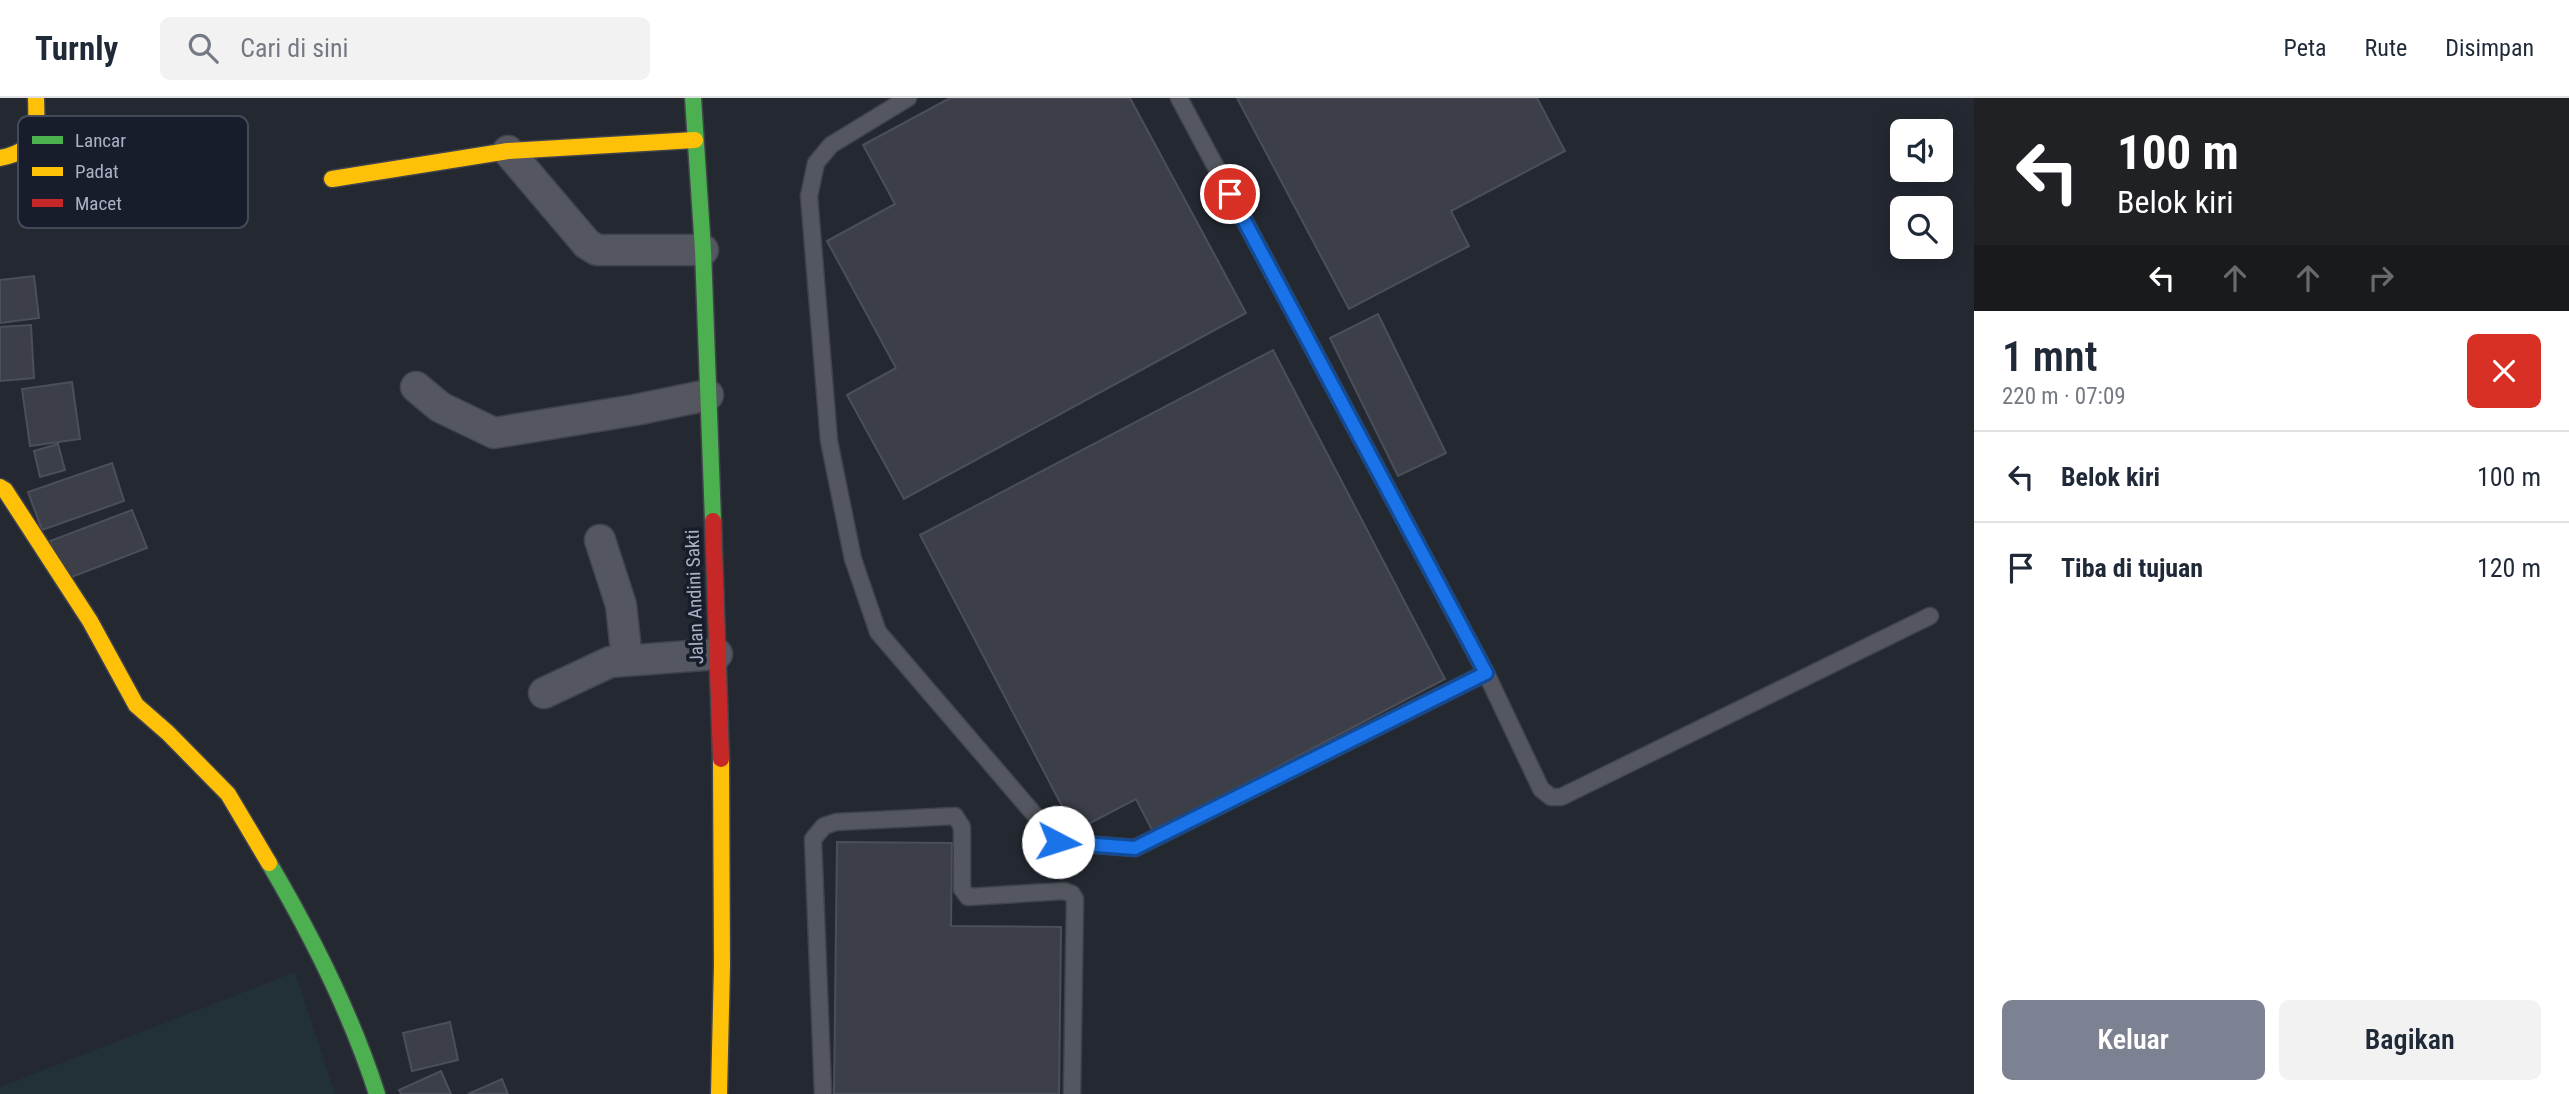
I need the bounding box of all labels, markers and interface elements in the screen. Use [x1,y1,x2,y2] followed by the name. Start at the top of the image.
[160,17,650,80] search box
[35,29,118,68] text: Turnly
[184,29,222,67] icon: search
[240,33,349,63] text: Cari di sini
[2284,34,2327,62] text: Peta
[2365,34,2407,62] text: Rute
[2445,34,2534,62] text: Disimpan
[18,116,248,228] legend
[1890,119,1953,259] map controls
[1890,119,1953,182] button: sound
[2117,124,2239,181] text: 100 m
[2002,126,2093,217] icon: left
[75,129,126,152] text: Lancar
[75,160,119,183] text: Padat
[1200,164,1260,224] pin
[1211,175,1249,213] icon: arrive
[2117,183,2234,221] text: Belok kiri
[75,192,122,215] text: Macet
[1890,196,1953,259] button: search
[2143,259,2181,297] icon: left
[2216,259,2254,297] icon: ahead
[2289,259,2327,297] icon: ahead
[2362,259,2400,297] icon: right
[2002,332,2097,381] text: 1 mnt
[2467,334,2541,408] button: close
[2002,383,2126,410] text: 220 m · 07:09
[2002,458,2040,496] icon: left
[2061,462,2160,492] text: Belok kiri
[2477,462,2541,492] text: 100 m
[681,529,708,665] street label: Jalan Andini Sakti
[2002,549,2040,587] icon: arrive
[2061,553,2203,583] text: Tiba di tujuan
[2477,553,2541,583] text: 120 m
[1021,805,1095,879] position arrow
[2002,1000,2265,1080] button: Keluar
[2279,1000,2541,1080] button: Bagikan

